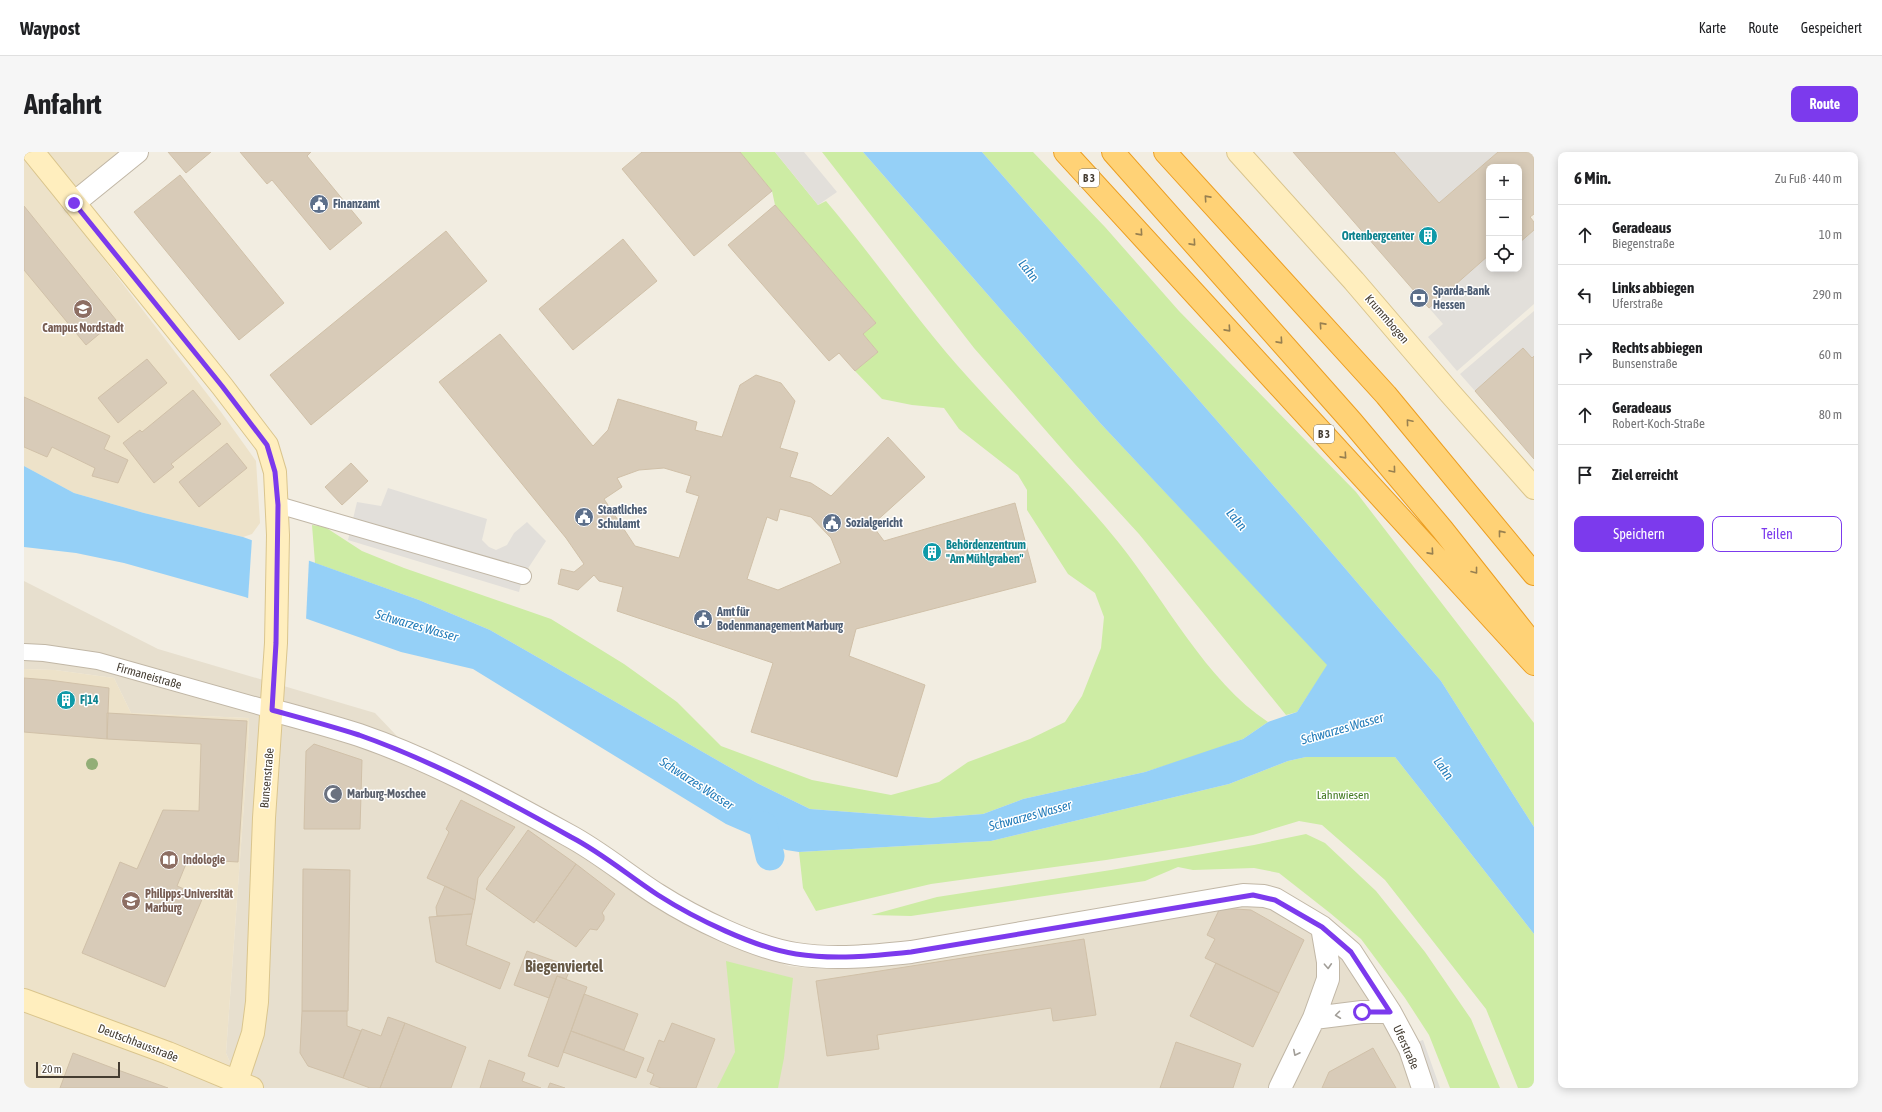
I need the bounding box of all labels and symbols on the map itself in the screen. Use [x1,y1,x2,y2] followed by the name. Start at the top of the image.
[1079,169,1099,187] road number: B 3
[308,193,330,215] public building icon: Finanzamt
[65,194,83,212] route end
[1204,195,1211,203] one-way arrow
[333,197,380,211] place label: Finanzamt
[1417,225,1439,247] building icon: Ortenbergcenter
[1135,228,1143,236] one-way arrow
[1342,229,1414,243] place label: Ortenbergcenter
[1189,239,1196,246] one-way arrow
[1015,256,1042,285] water label: Lahn
[1433,284,1490,312] place label: Sparda-Bank Hessen
[1408,287,1430,309] bank icon: Sparda-Bank Hessen
[1362,292,1412,346] street label: Krummbogen
[72,298,94,320] school or university icon: Campus Nordstadt
[42,321,124,335] place label: Campus Nordstadt
[1320,322,1327,330] one-way arrow
[1223,324,1230,332] one-way arrow
[1275,336,1282,343] one-way arrow
[1406,420,1413,427] one-way arrow
[1314,425,1334,443] road number: B 3
[1339,451,1346,459] one-way arrow
[1388,466,1395,473] one-way arrow
[598,503,648,531] place label: Staatliches Schulamt
[1223,505,1250,534] water label: Lahn
[573,506,595,528] public building icon: Staatliches Schulamt
[821,512,843,534] public building icon: Sozialgericht
[846,516,903,530] place label: Sozialgericht
[1498,531,1505,538] one-way arrow
[946,538,1026,566] place label: Behördenzentrum "Am Mühlgraben"
[921,541,943,563] building icon: Behördenzentrum "Am Mühlgraben"
[1427,547,1434,555] one-way arrow
[1470,566,1477,574] one-way arrow
[716,605,844,633] place label: Amt für Bodenmanagement Marburg
[373,606,461,645] water label: Schwarzes Wasser
[692,608,714,630] public building icon: Amt für Bodenmanagement Marburg
[115,660,183,692] street label: Firmaneistraße
[55,689,77,711] building icon: F|14
[80,693,99,707] place label: F|14
[1298,709,1386,748] water label: Schwarzes Wasser
[257,747,277,809] street label: Bunsenstraße
[656,753,737,813] water label: Schwarzes Wasser
[1431,754,1457,783] water label: Lahn
[322,783,344,805] mosque icon: Marburg-Moschee
[347,787,427,801] place label: Marburg-Moschee
[1317,788,1369,802] park label: Lahnwiesen
[986,797,1074,834] water label: Schwarzes Wasser
[158,849,180,871] library icon: Indologie
[183,853,226,867] place label: Indologie
[145,887,234,915] place label: Philipps-Universität Marburg
[120,890,142,912] school or university icon: Philipps-Universität Marburg
[525,957,604,975] district label: Biegenviertel
[1323,963,1332,969] one-way arrow
[1353,1003,1371,1021] route start
[1335,1010,1341,1019] one-way arrow
[96,1021,180,1065] street label: Deutschhausstraße
[1390,1023,1422,1071] street label: Uferstraße
[1293,1049,1301,1056] one-way arrow
[36,1060,120,1079] scale bar

